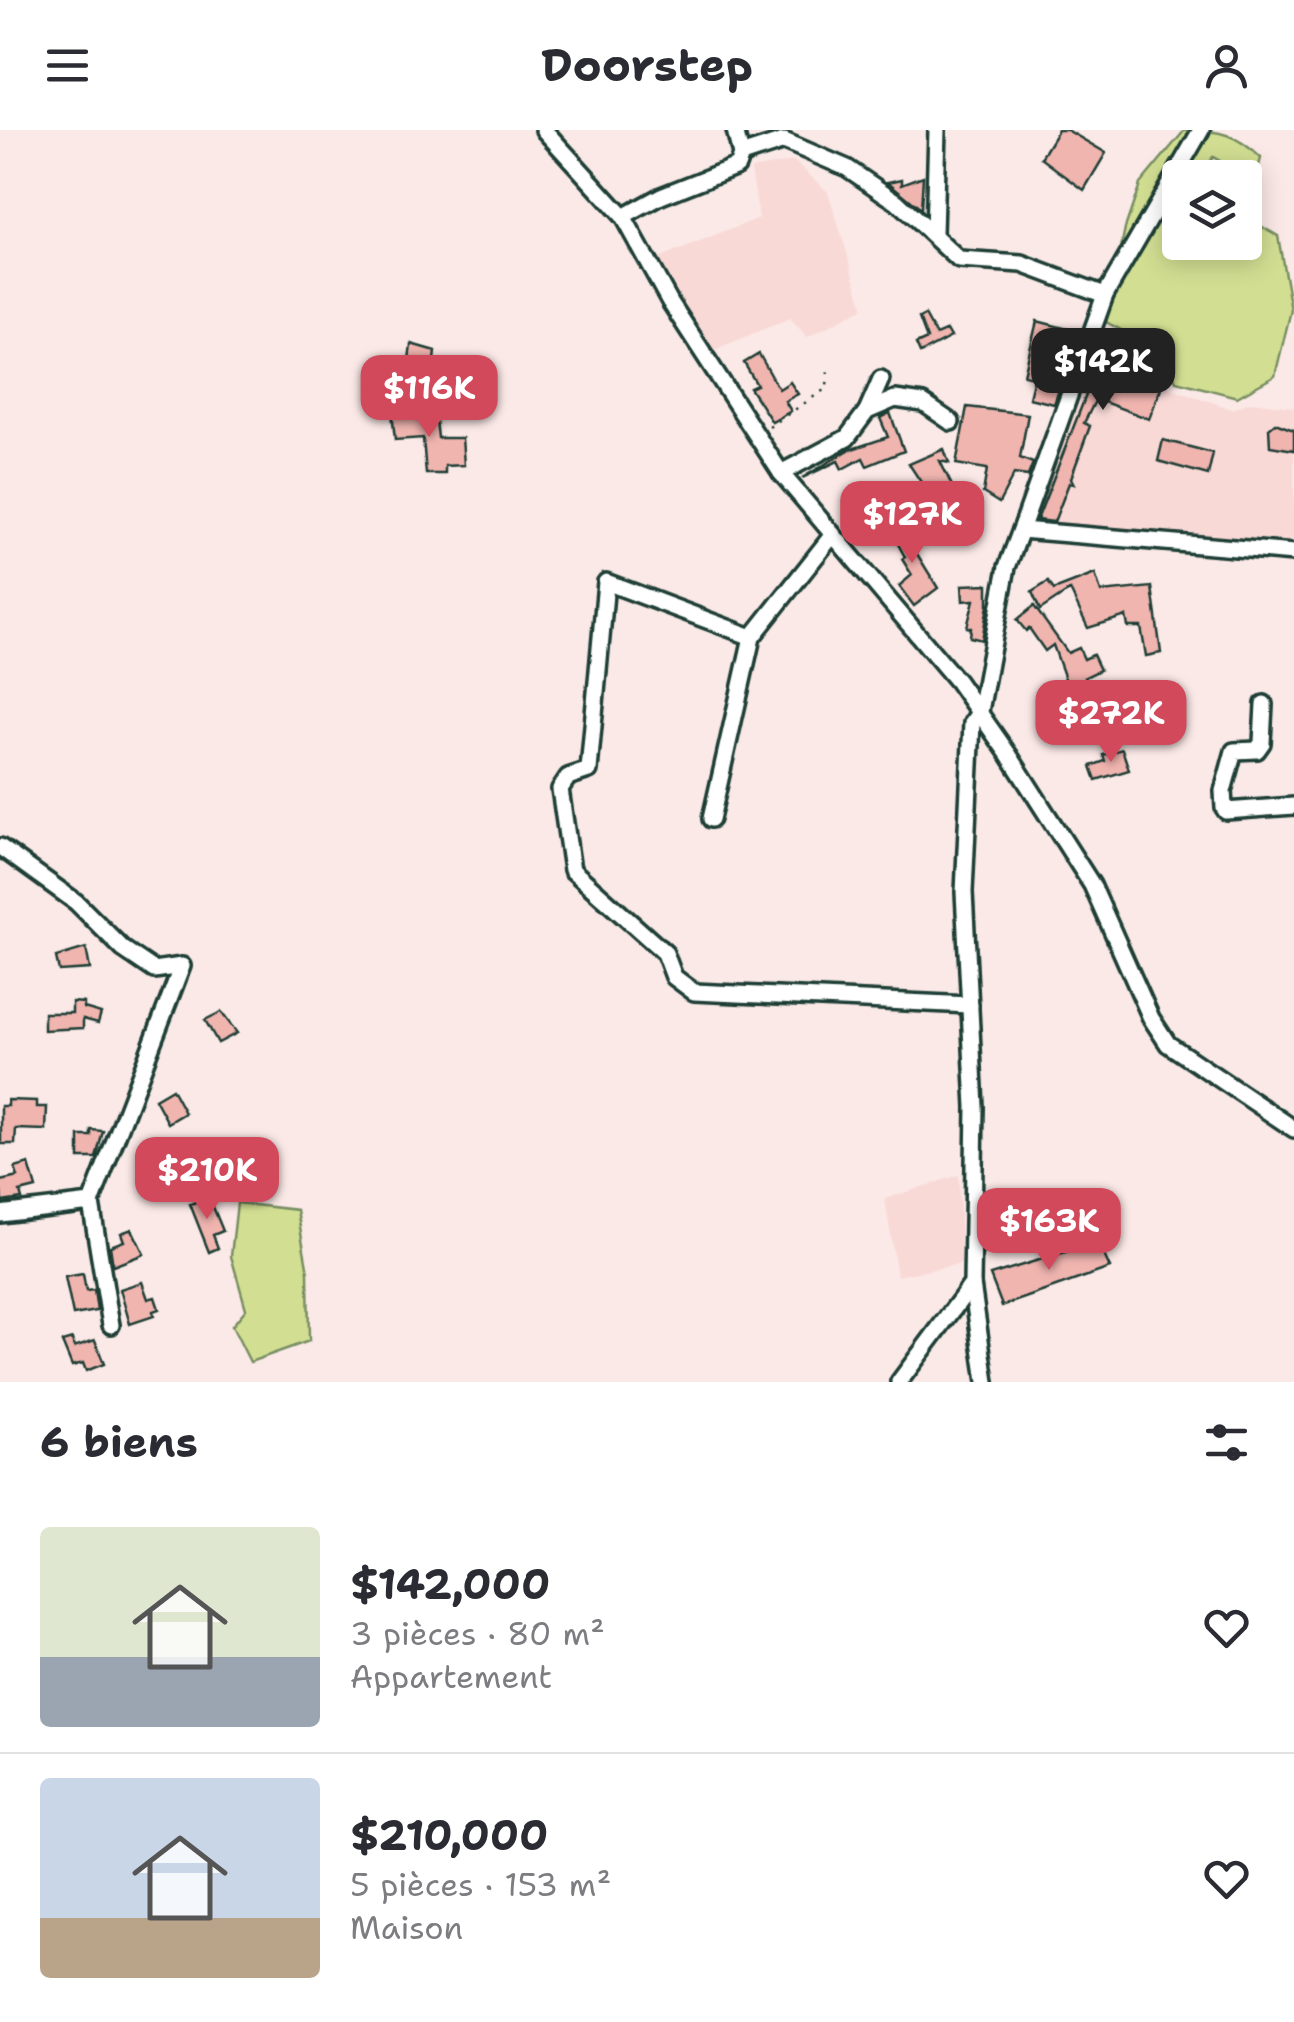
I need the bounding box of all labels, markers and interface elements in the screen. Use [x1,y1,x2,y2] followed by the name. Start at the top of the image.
[541,35,753,95] text: Doorstep
[40,38,95,93] icon: menu
[1199,38,1254,93] icon: person
[1162,160,1262,260] map controls
[1162,160,1262,260] button: layers
[1033,328,1173,413] pin: $142K
[1053,339,1153,382] text: $142K
[359,355,499,440] pin: $116K
[383,366,475,409] text: $116K
[842,481,982,566] pin: $127K
[862,492,962,535] text: $127K
[1041,680,1181,765] pin: $272K
[1057,691,1165,734] text: $272K
[137,1137,277,1222] pin: $210K
[157,1148,257,1191] text: $210K
[979,1188,1119,1273] pin: $163K
[999,1199,1099,1242] text: $163K
[40,1414,198,1470] text: 6 biens
[1199,1415,1254,1470] icon: filters
[350,1556,550,1612] text: $142,000
[120,1567,240,1687] icon: home
[1199,1600,1254,1655] icon: heart
[350,1612,605,1655] text: 3 pièces · 80 m²
[350,1655,552,1698] text: Appartement
[350,1807,548,1863] text: $210,000
[120,1818,240,1938] icon: home
[1199,1851,1254,1906] icon: heart
[350,1863,611,1906] text: 5 pièces · 153 m²
[350,1906,463,1949] text: Maison

